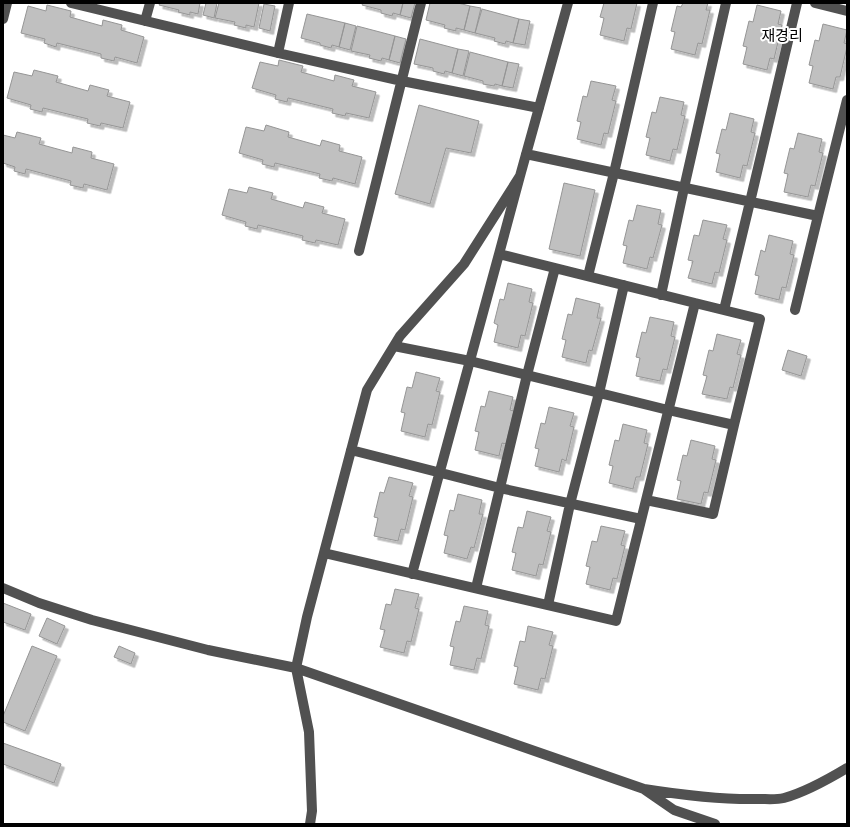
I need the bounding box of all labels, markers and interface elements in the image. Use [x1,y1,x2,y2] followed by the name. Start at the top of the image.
[761,25,803,46] district label: 재경리

